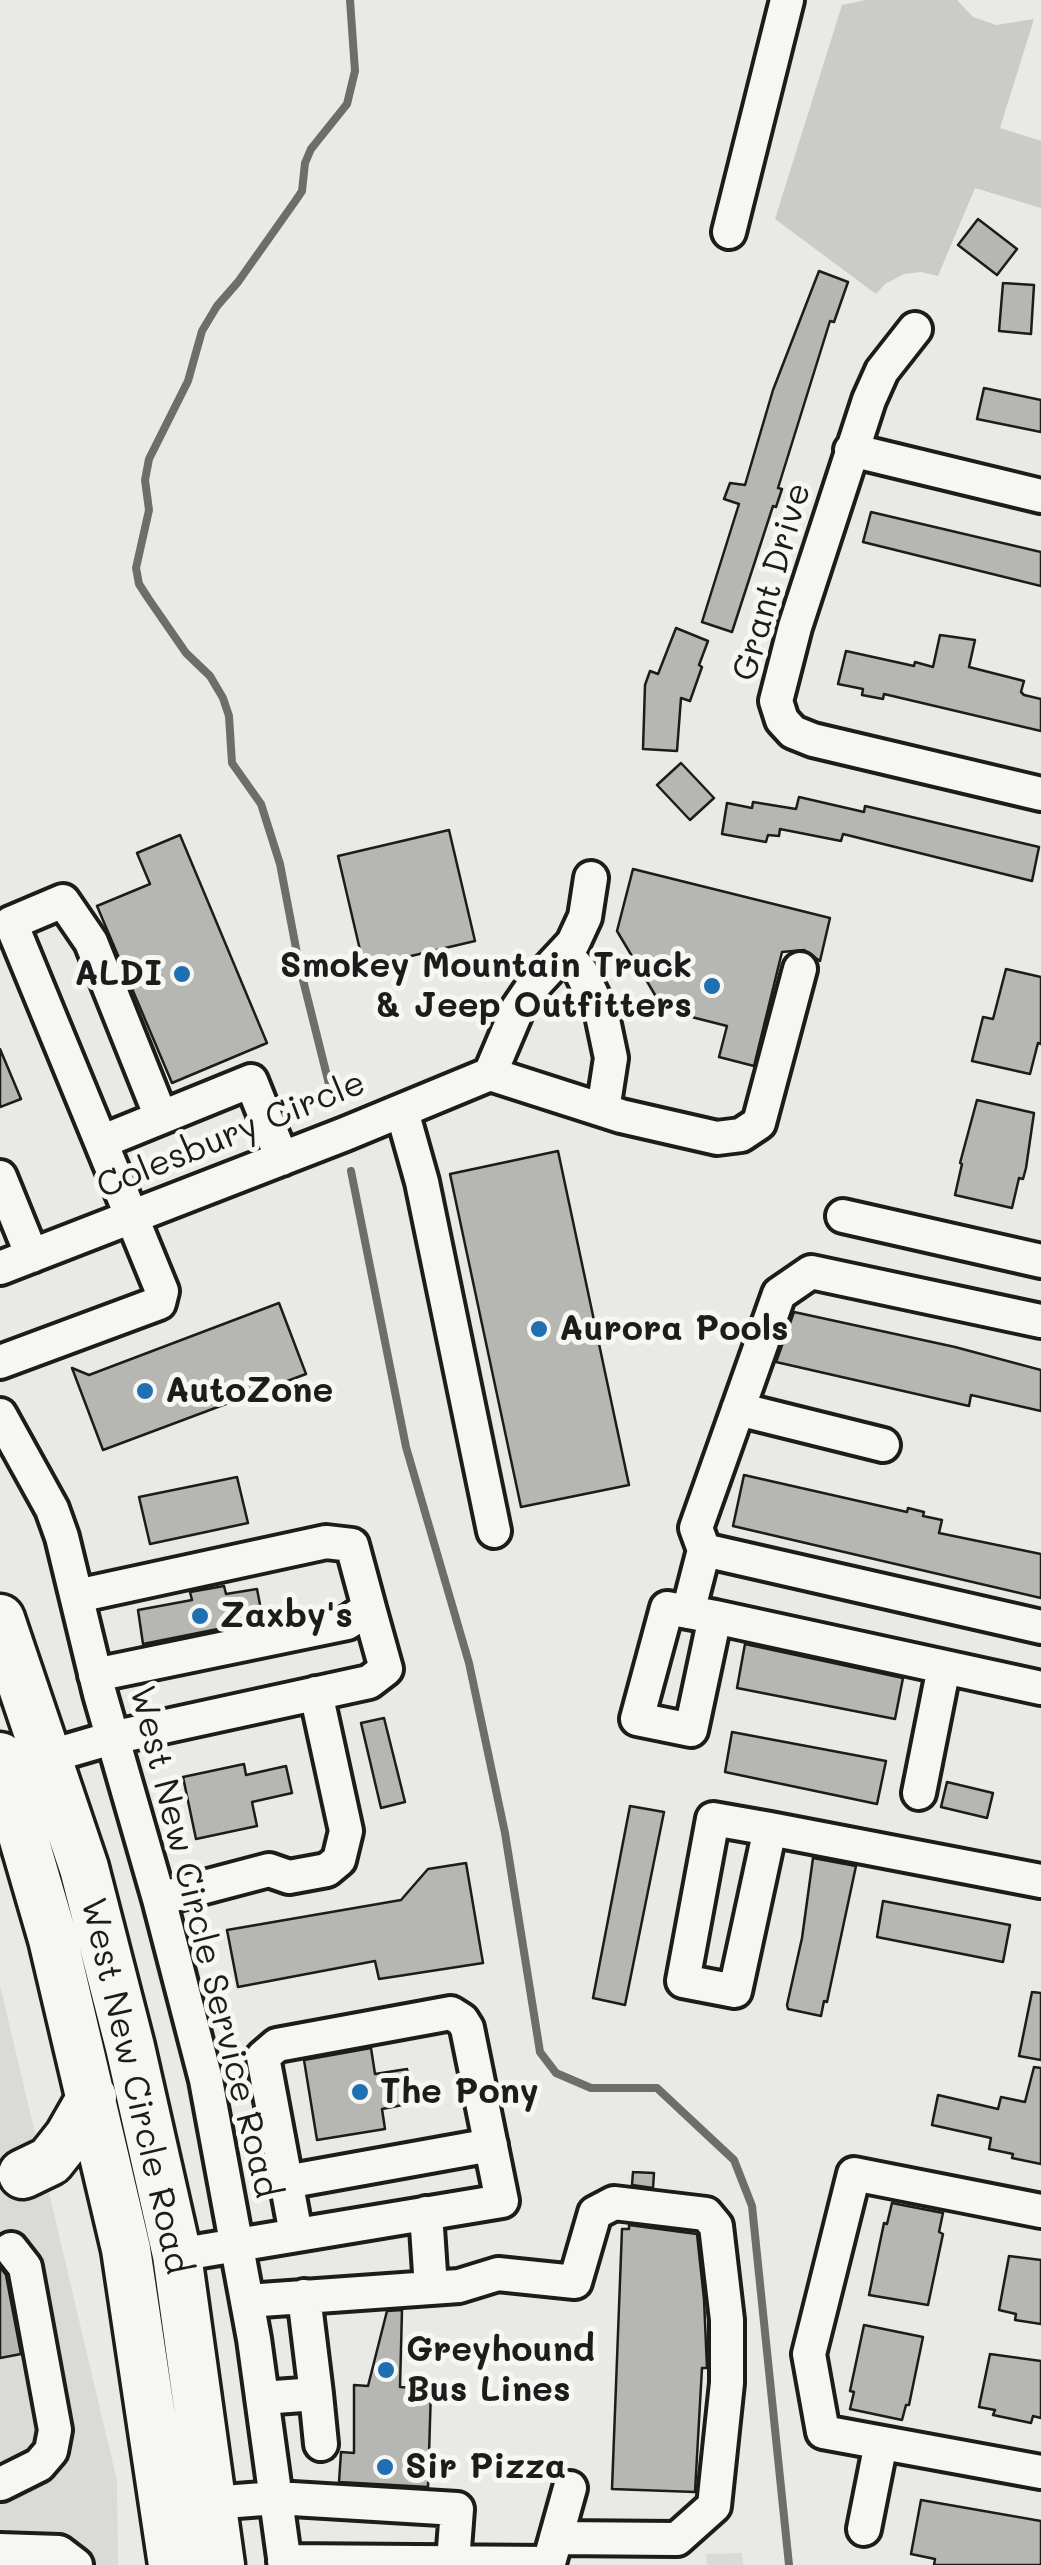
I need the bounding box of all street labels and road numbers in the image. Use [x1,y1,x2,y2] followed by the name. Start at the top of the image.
[724,478,820,686] street label: Grant Drive
[91,1062,371,1208] street label: Colesbury Circle
[120,1682,288,2202] street label: West New Circle Service Road
[71,1894,199,2278] street label: West New Circle Road

